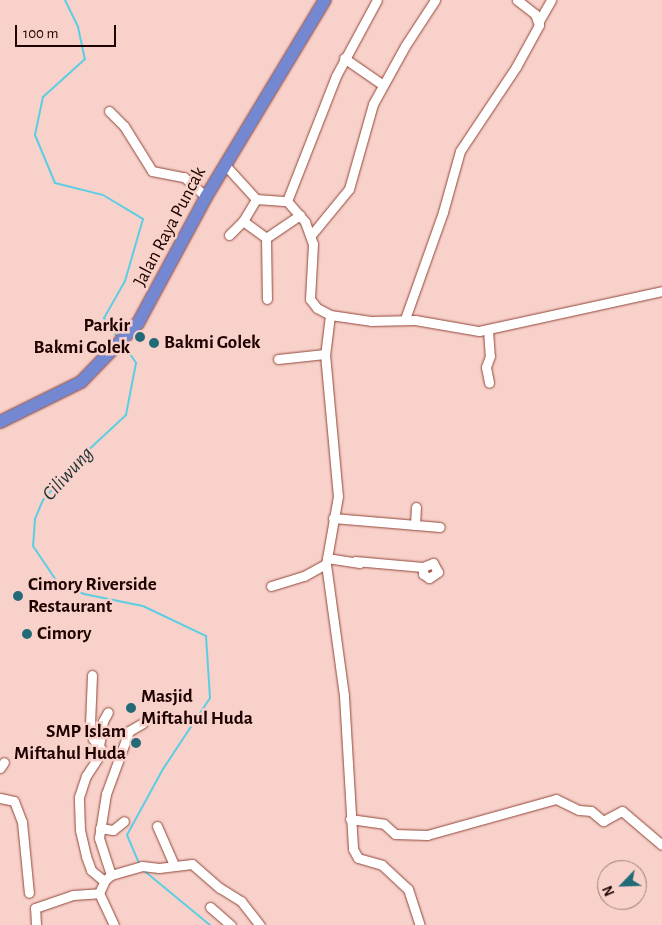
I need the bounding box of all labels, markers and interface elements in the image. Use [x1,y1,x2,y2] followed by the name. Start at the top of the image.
[18,15,119,47] scale bar
[23,26,58,41] text: 100 m
[129,163,211,291] street label: Jalan Raya Puncak
[34,315,130,359] place label: Parkir Bakmi Golek
[134,331,146,343] marker: Parkir Bakmi Golek
[164,332,260,354] place label: Bakmi Golek
[148,337,160,349] marker: Bakmi Golek
[37,442,99,506] water label: Ciliwung
[28,574,157,618] place label: Cimory Riverside Restaurant
[12,590,24,602] marker: Cimory Riverside Restaurant
[37,623,92,645] place label: Cimory
[21,628,33,640] marker: Cimory
[141,686,253,730] place label: Masjid Miftahul Huda
[125,702,137,714] marker: Masjid Miftahul Huda
[14,721,126,765] place label: SMP Islam Miftahul Huda
[130,737,142,749] marker: SMP Islam Miftahul Huda
[597,860,647,910] north arrow
[601,883,618,898] text: N

